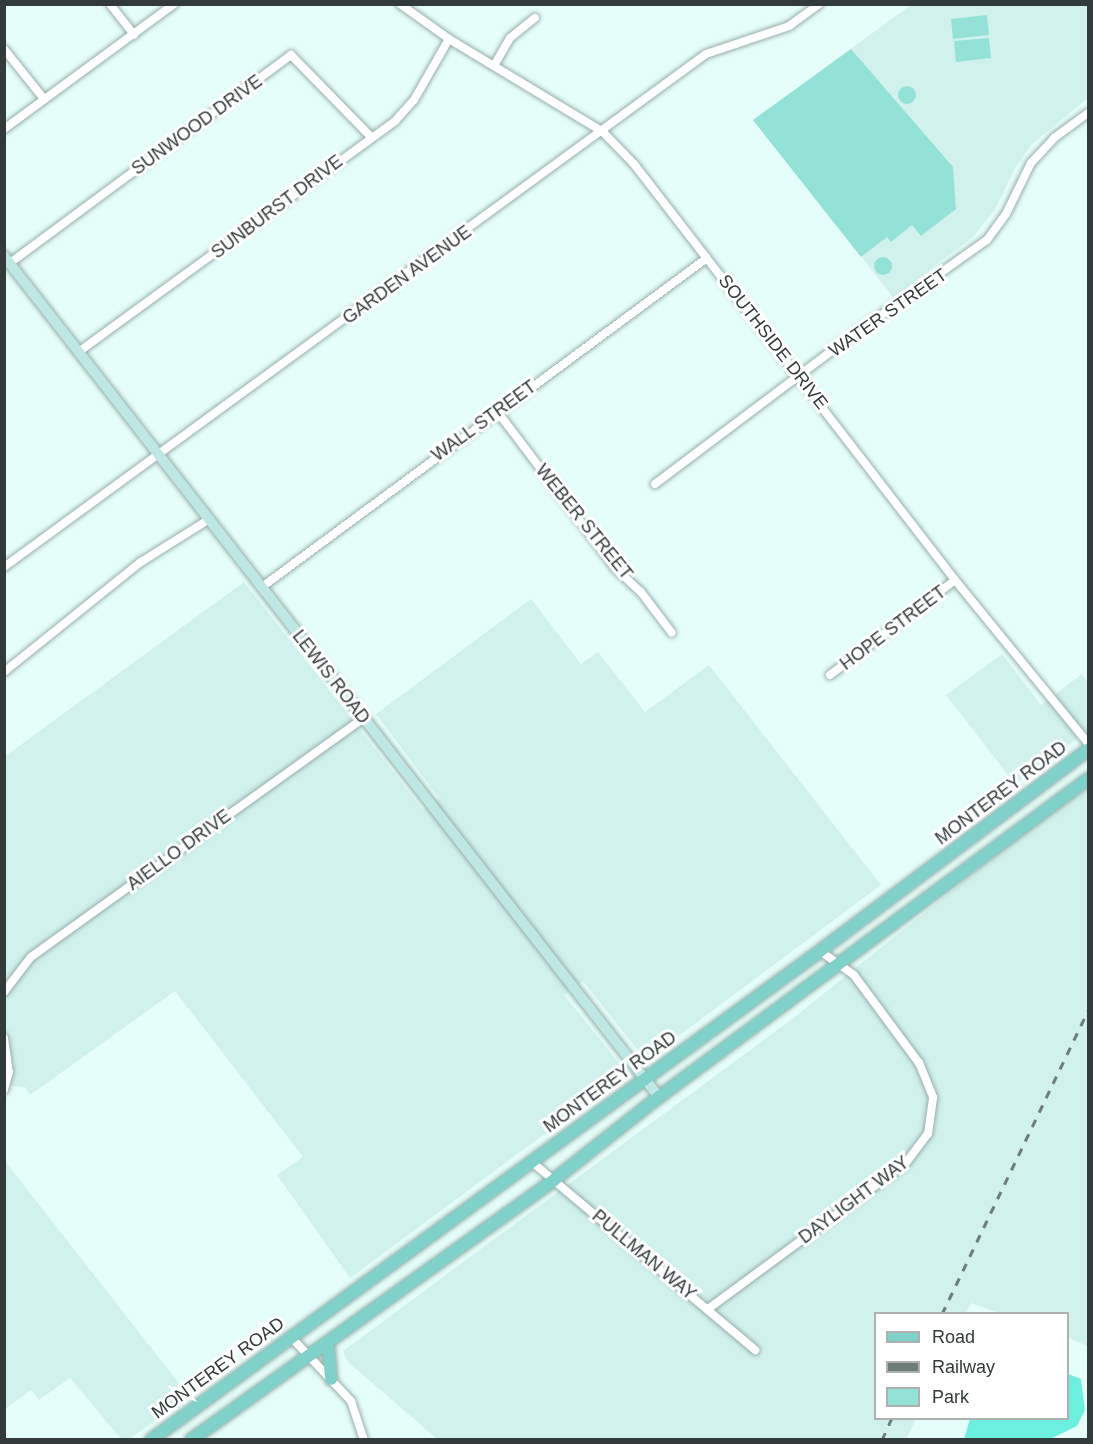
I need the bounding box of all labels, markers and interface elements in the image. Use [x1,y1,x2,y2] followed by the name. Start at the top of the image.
[128,70,266,180] street label: SUNWOOD DRIVE
[207,151,347,263] street label: SUNBURST DRIVE
[338,221,476,329] street label: GARDEN AVENUE
[825,264,951,362] street label: WATER STREET
[714,270,832,414] street label: SOUTHSIDE DRIVE
[427,376,541,466] street label: WALL STREET
[531,460,637,584] street label: WEBER STREET
[836,581,950,675] street label: HOPE STREET
[288,626,374,728] street label: LEWIS ROAD
[931,737,1071,849] street label: MONTEREY ROAD
[123,805,235,895] street label: AIELLO DRIVE
[539,1027,681,1137] street label: MONTEREY ROAD
[795,1151,913,1249] street label: DAYLIGHT WAY
[588,1205,700,1305] street label: PULLMAN WAY
[874,1312,1069,1420] legend
[147,1313,289,1423] street label: MONTEREY ROAD
[932,1327,975,1347] text: Road
[932,1357,995,1377] text: Railway
[932,1387,969,1407] text: Park

